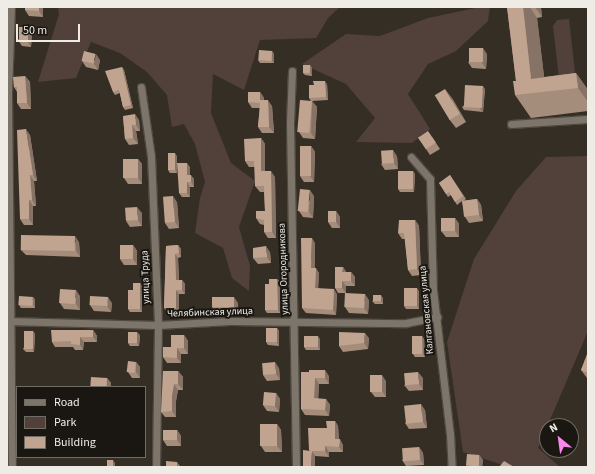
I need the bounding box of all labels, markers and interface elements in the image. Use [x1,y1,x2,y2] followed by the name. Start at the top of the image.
[18,16,82,42] scale bar
[23,22,47,39] text: 50 m
[276,223,292,315] street label: улица Огородникова
[139,250,153,304] street label: улица Труда
[417,265,437,355] street label: Калгановская улица
[167,306,253,320] street label: Челябинская улица
[16,386,146,458] legend
[54,394,80,411] text: Road
[54,414,76,431] text: Park
[539,418,579,458] north arrow
[547,420,560,436] text: N
[54,434,96,451] text: Building

